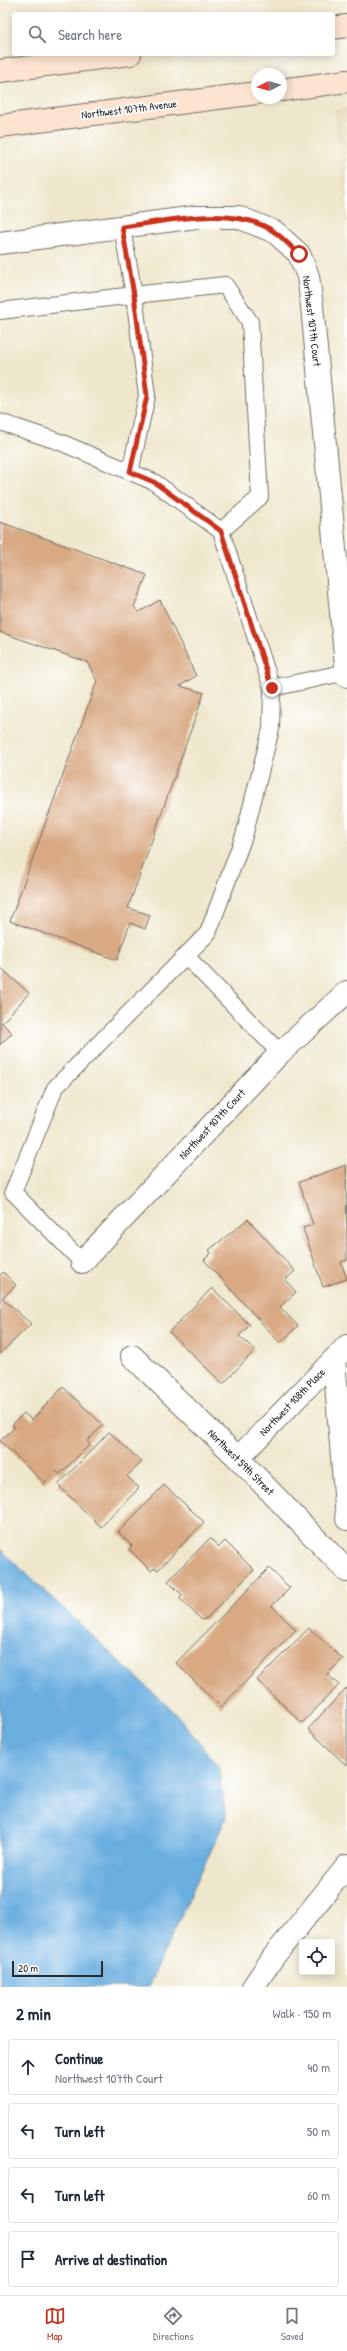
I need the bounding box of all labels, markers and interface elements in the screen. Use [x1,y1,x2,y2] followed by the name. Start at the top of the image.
[12,12,335,56] search box
[26,23,48,45] icon: search
[58,24,122,45] text: Search here
[251,68,287,104] north arrow
[80,96,178,122] street label: Northwest 107th Avenue
[290,245,308,263] route start
[299,275,325,367] street label: Northwest 107th Court
[263,679,281,697] route end
[176,1086,248,1162] street label: Northwest 107th Court
[256,1365,328,1439] street label: Northwest 108th Place
[205,1426,277,1498] street label: Northwest 59th Street
[299,1939,335,1975] map controls
[299,1939,335,1975] button: locate
[12,1959,103,1978] scale bar
[18,1961,38,1975] text: 20 m
[16,2002,51,2025] text: 2 min
[273,2004,331,2022] text: Walk · 150 m
[55,2048,103,2069] text: Continue
[17,2056,39,2078] icon: ahead
[307,2058,330,2076] text: 40 m
[55,2069,163,2087] text: Northwest 107th Court
[17,2120,39,2142] icon: left
[55,2121,105,2142] text: Turn left
[307,2122,330,2140] text: 50 m
[17,2184,39,2206] icon: left
[55,2185,105,2206] text: Turn left
[307,2186,330,2204] text: 60 m
[17,2248,39,2270] icon: arrive
[55,2249,167,2270] text: Arrive at destination
[44,2305,66,2343] tab: Map
[153,2305,194,2343] tab: Directions
[281,2305,303,2343] tab: Saved

